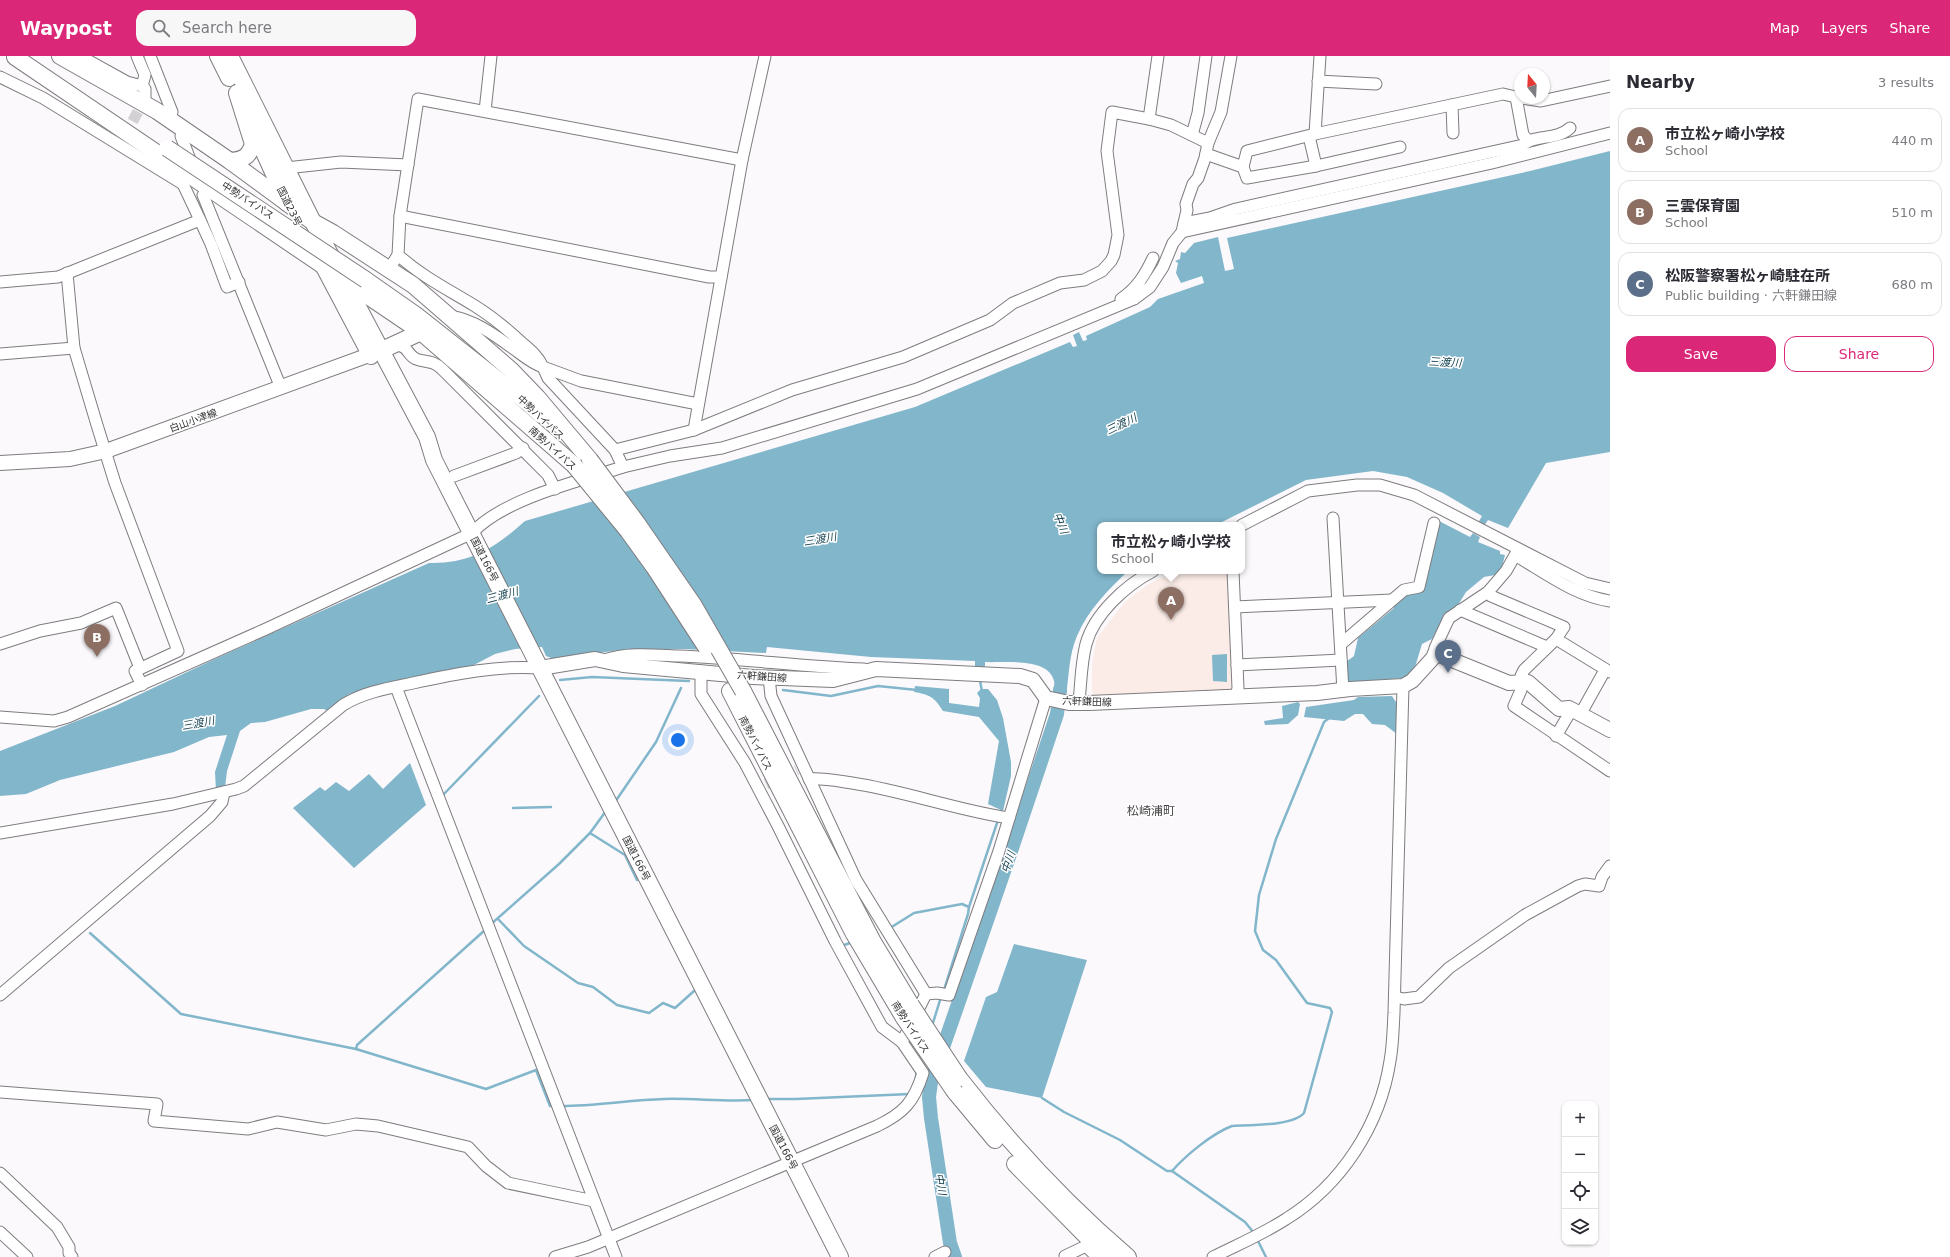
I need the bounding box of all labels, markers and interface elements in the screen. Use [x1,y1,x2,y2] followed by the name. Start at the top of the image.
[136,10,416,46] search box
[20,17,112,39] text: Waypost
[150,17,172,39] icon: search
[182,19,272,37] text: Search here
[1770,20,1799,36] text: Map
[1821,20,1868,36] text: Layers
[1890,20,1930,36] text: Share
[1514,68,1550,104] north arrow
[1626,72,1695,92] text: Nearby
[1878,75,1934,90] text: 3 results
[1665,125,1785,143] text: 市立松ヶ崎小学校
[1635,133,1645,148] text: A
[1891,133,1933,148] text: 440 m
[1665,143,1708,158] text: School
[220,180,276,221] street label: 中勢バイパス
[275,185,304,228] street label: 国道23号
[1665,197,1740,215] text: 三雲保育園
[1635,205,1645,220] text: B
[1891,205,1933,220] text: 510 m
[1665,215,1708,230] text: School
[1665,267,1830,285] text: 松阪警察署松ヶ崎駐在所
[1635,277,1645,292] text: C
[1891,277,1933,292] text: 680 m
[1665,288,1837,303] text: Public building · 六軒鎌田線
[1626,336,1776,372] button: Save
[1784,336,1934,372] button: Share
[1428,355,1463,370] water label: 三渡川
[515,393,566,442] street label: 中勢バイパス
[168,407,219,434] street label: 白山小津線
[1104,411,1140,438] water label: 三渡川
[527,424,579,472] street label: 南勢バイパス
[1050,511,1071,537] water label: 中川
[1097,522,1245,574] popup
[803,530,838,548] water label: 三渡川
[1111,533,1231,551] text: 市立松ヶ崎小学校
[469,535,501,584] street label: 国道166号
[1111,551,1154,566] text: School
[485,585,521,606] water label: 三渡川
[1158,587,1184,620] pin: A
[84,624,110,657] pin: B
[1435,640,1461,673] pin: C
[737,669,787,684] street label: 六軒鎌田線
[1062,695,1112,708] street label: 六軒鎌田線
[181,714,216,733] water label: 三渡川
[737,714,774,772] street label: 南勢バイパス
[668,730,688,750] your location
[1127,804,1175,818] district label: 松崎浦町
[621,834,653,883] street label: 国道166号
[999,849,1019,875] water label: 中川
[890,999,931,1055] street label: 南勢バイパス
[1562,1101,1598,1245] map controls
[1562,1101,1598,1137] button: +
[767,1123,800,1171] street label: 国道166号
[1562,1137,1598,1173] button: −
[932,1172,949,1197] water label: 中川
[1562,1173,1598,1209] button: locate
[1562,1209,1598,1245] button: layers

